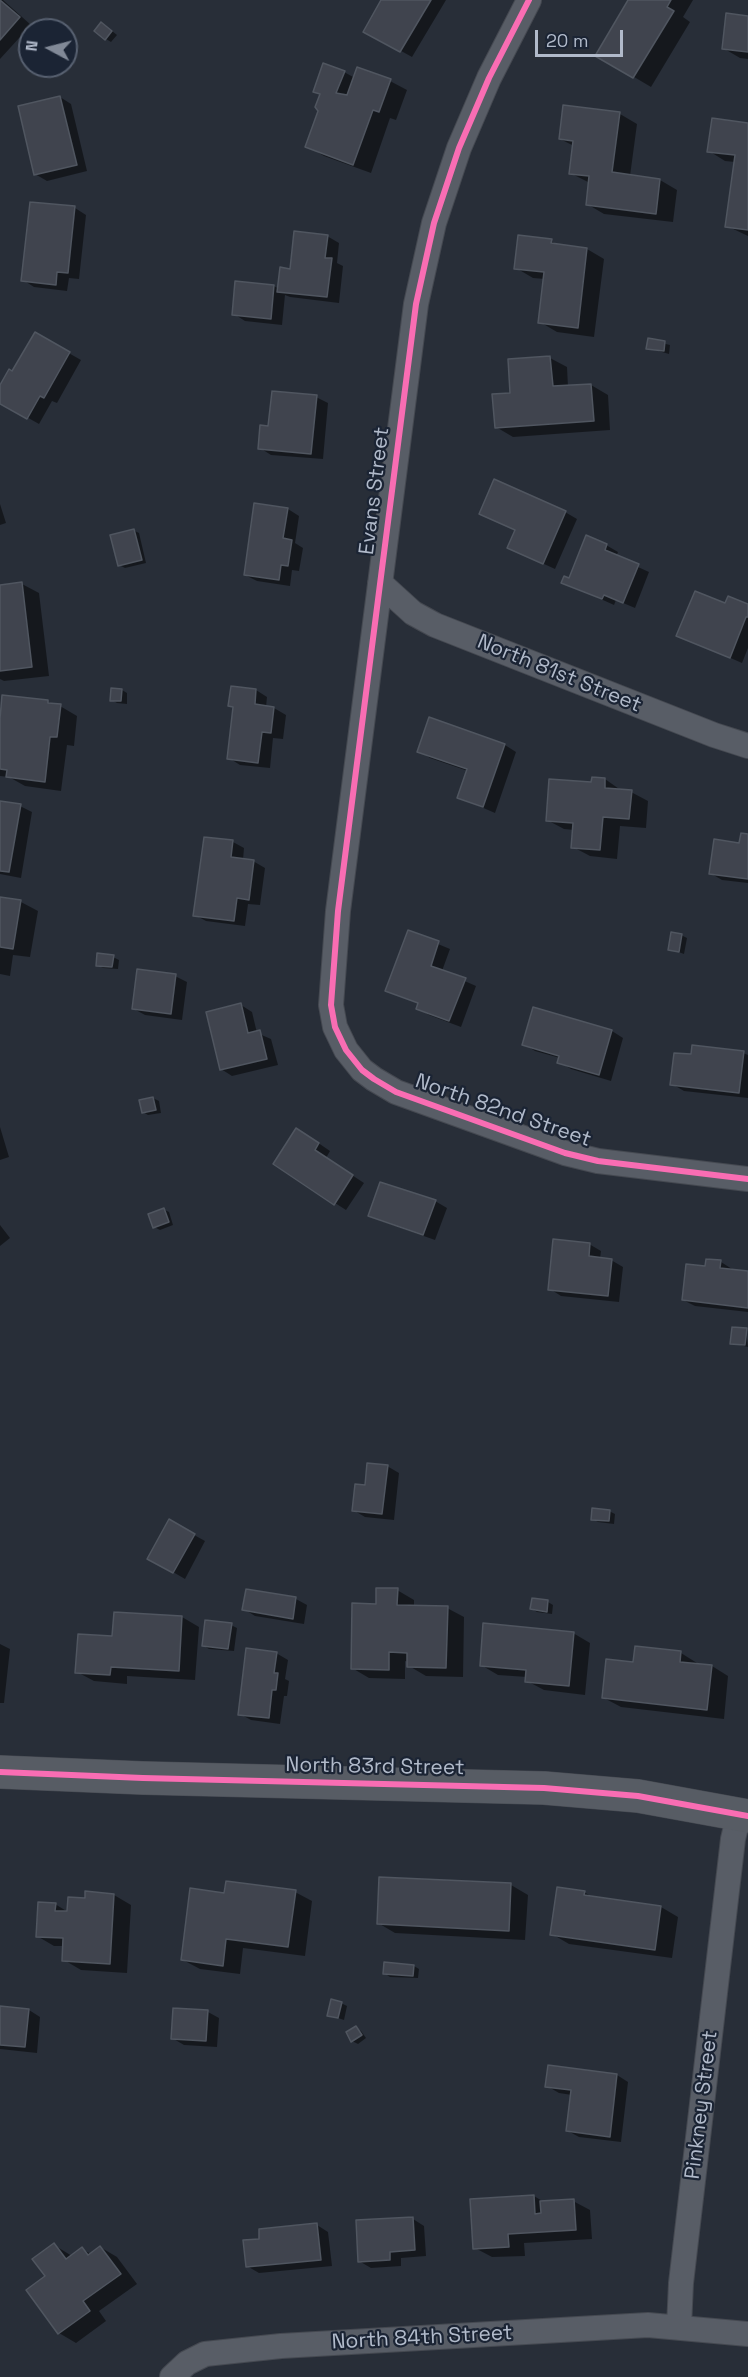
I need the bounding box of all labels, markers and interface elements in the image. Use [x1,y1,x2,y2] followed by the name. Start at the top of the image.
[18,18,78,78] north arrow
[538,18,626,56] scale bar
[546,29,589,52] text: 20 m
[21,39,43,53] text: N
[355,426,395,556] street label: Evans Street
[473,630,645,718] street label: North 81st Street
[412,1069,594,1153] street label: North 82nd Street
[285,1753,465,1781] street label: North 83rd Street
[680,2029,724,2181] street label: Pinkney Street
[331,2321,513,2355] street label: North 84th Street

